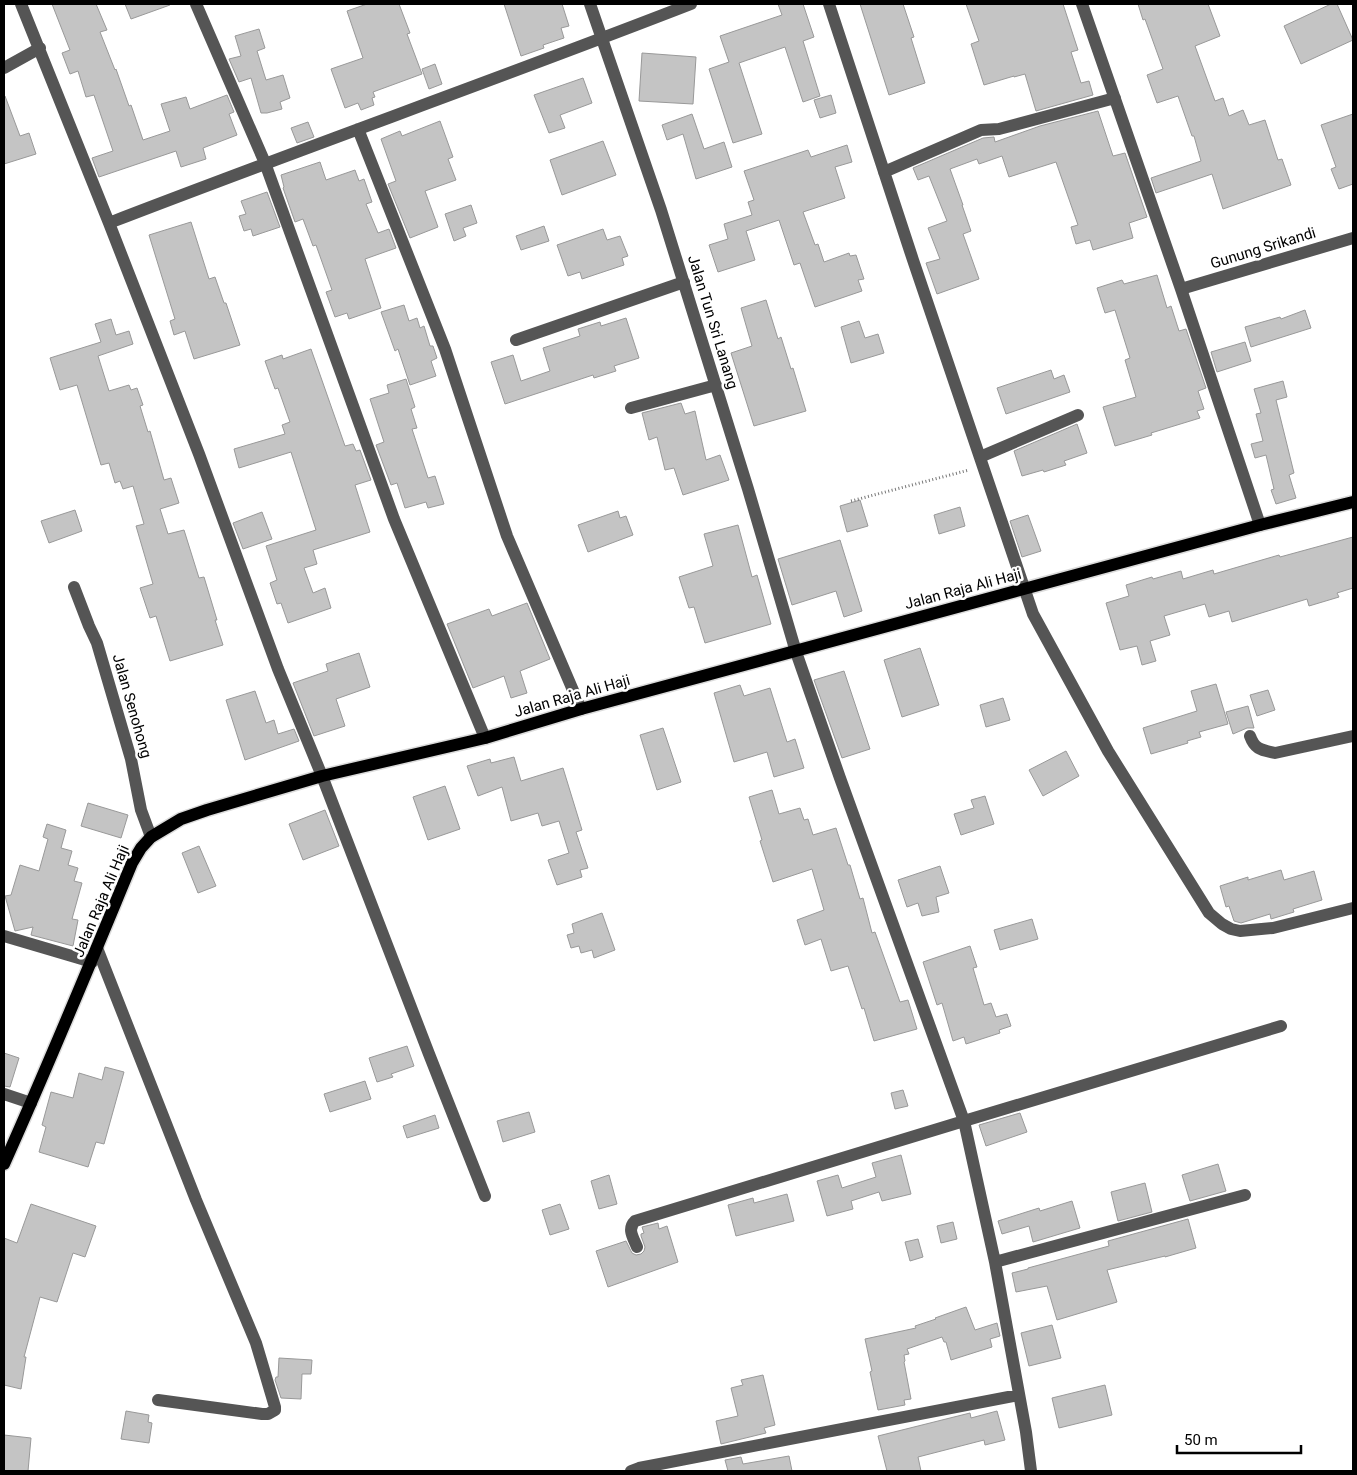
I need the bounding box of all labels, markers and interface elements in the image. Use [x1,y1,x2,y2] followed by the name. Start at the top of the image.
[1208,223,1318,273] street label: Gunung Srikandi
[684,253,742,391] street label: Jalan Tun Sri Lanang
[903,565,1023,613] street label: Jalan Raja Ali Haji
[109,652,155,760] street label: Jalan Senohong
[512,671,632,721] street label: Jalan Raja Ali Haji
[69,842,133,960] street label: Jalan Raja Ali Haji
[1177,1422,1301,1454] scale bar
[1184,1431,1218,1449] text: 50 m

